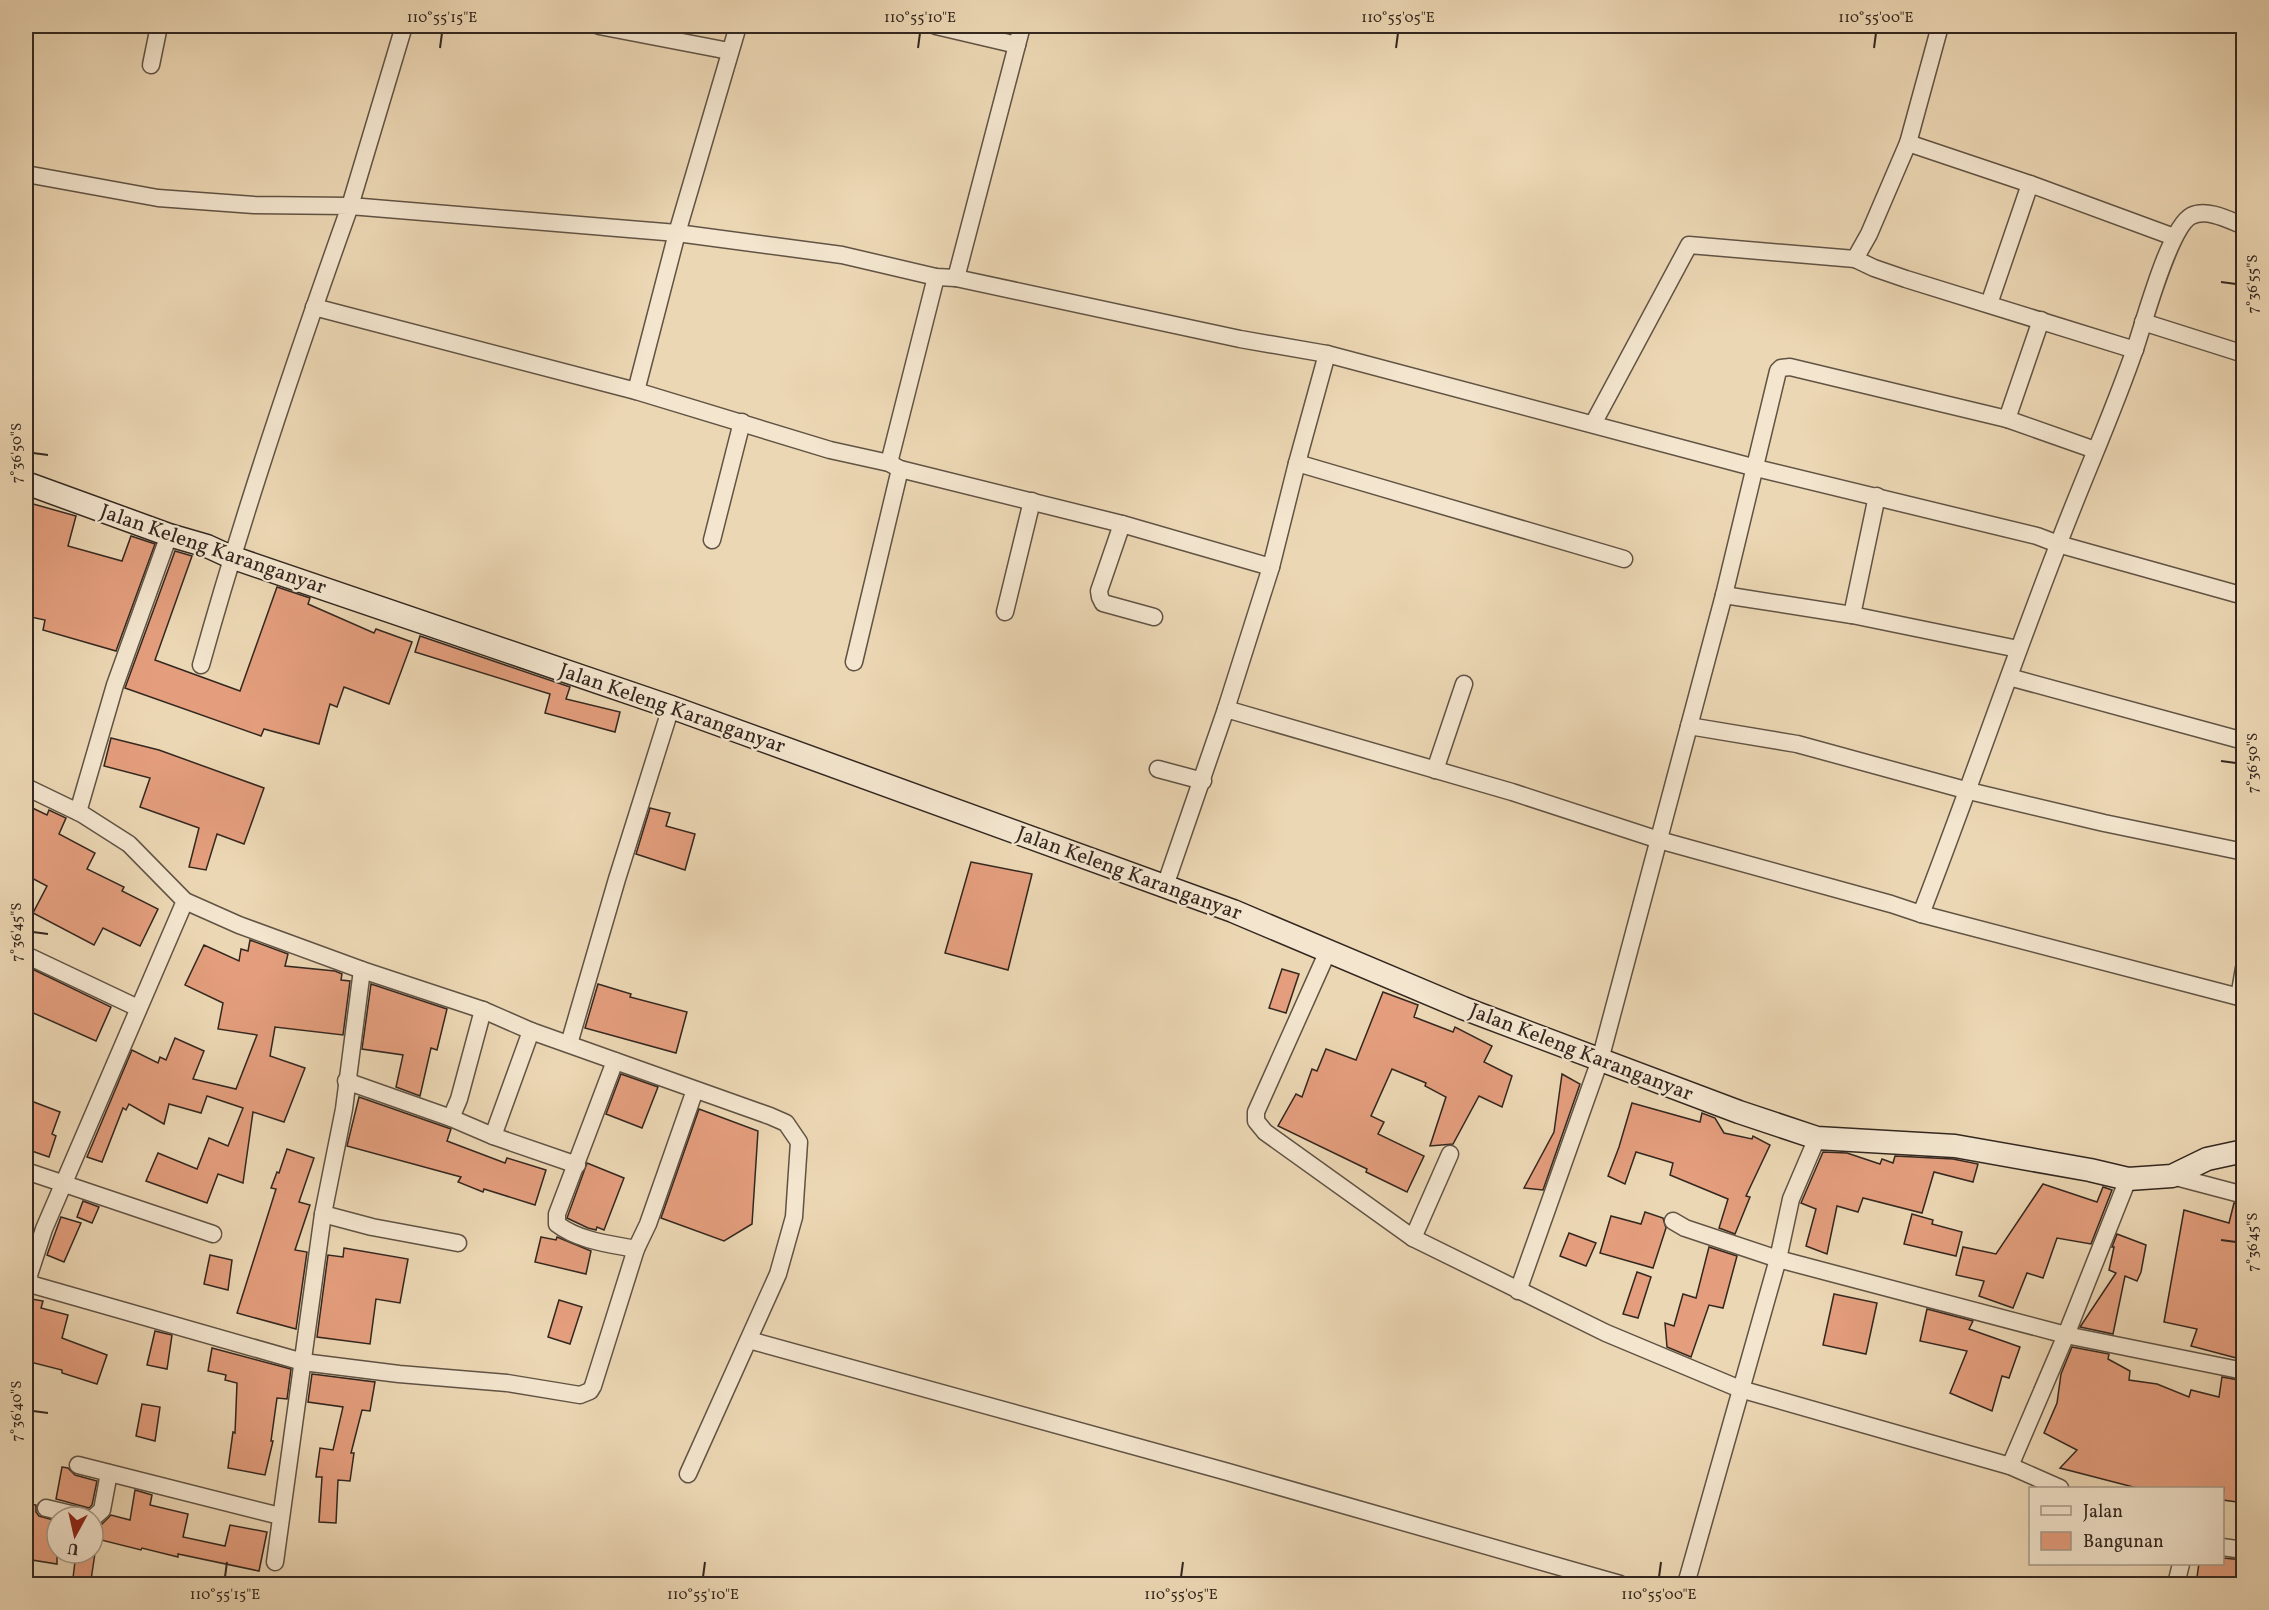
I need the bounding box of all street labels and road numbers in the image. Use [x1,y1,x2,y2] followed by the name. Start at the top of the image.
[96,498,330,602] street label: Jalan Keleng Karanganyar
[555,657,789,761] street label: Jalan Keleng Karanganyar
[1012,820,1246,928] street label: Jalan Keleng Karanganyar
[1465,997,1697,1109] street label: Jalan Keleng Karanganyar

